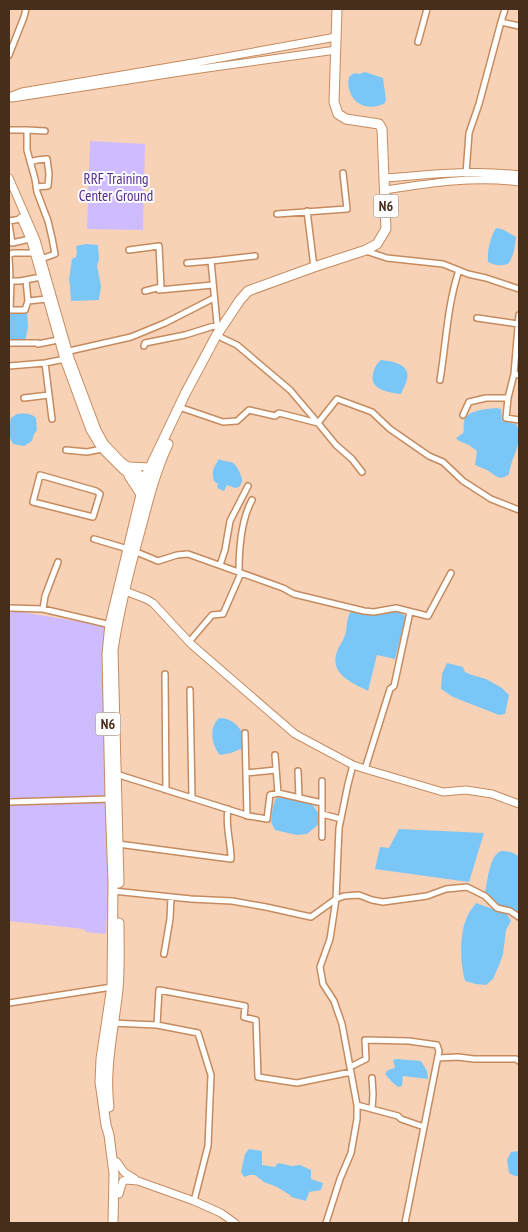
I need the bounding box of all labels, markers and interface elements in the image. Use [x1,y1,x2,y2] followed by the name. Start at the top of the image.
[79,169,153,205] park label: RRF Training Center Ground
[374,195,398,218] road number: N6
[96,712,120,736] road number: N6

